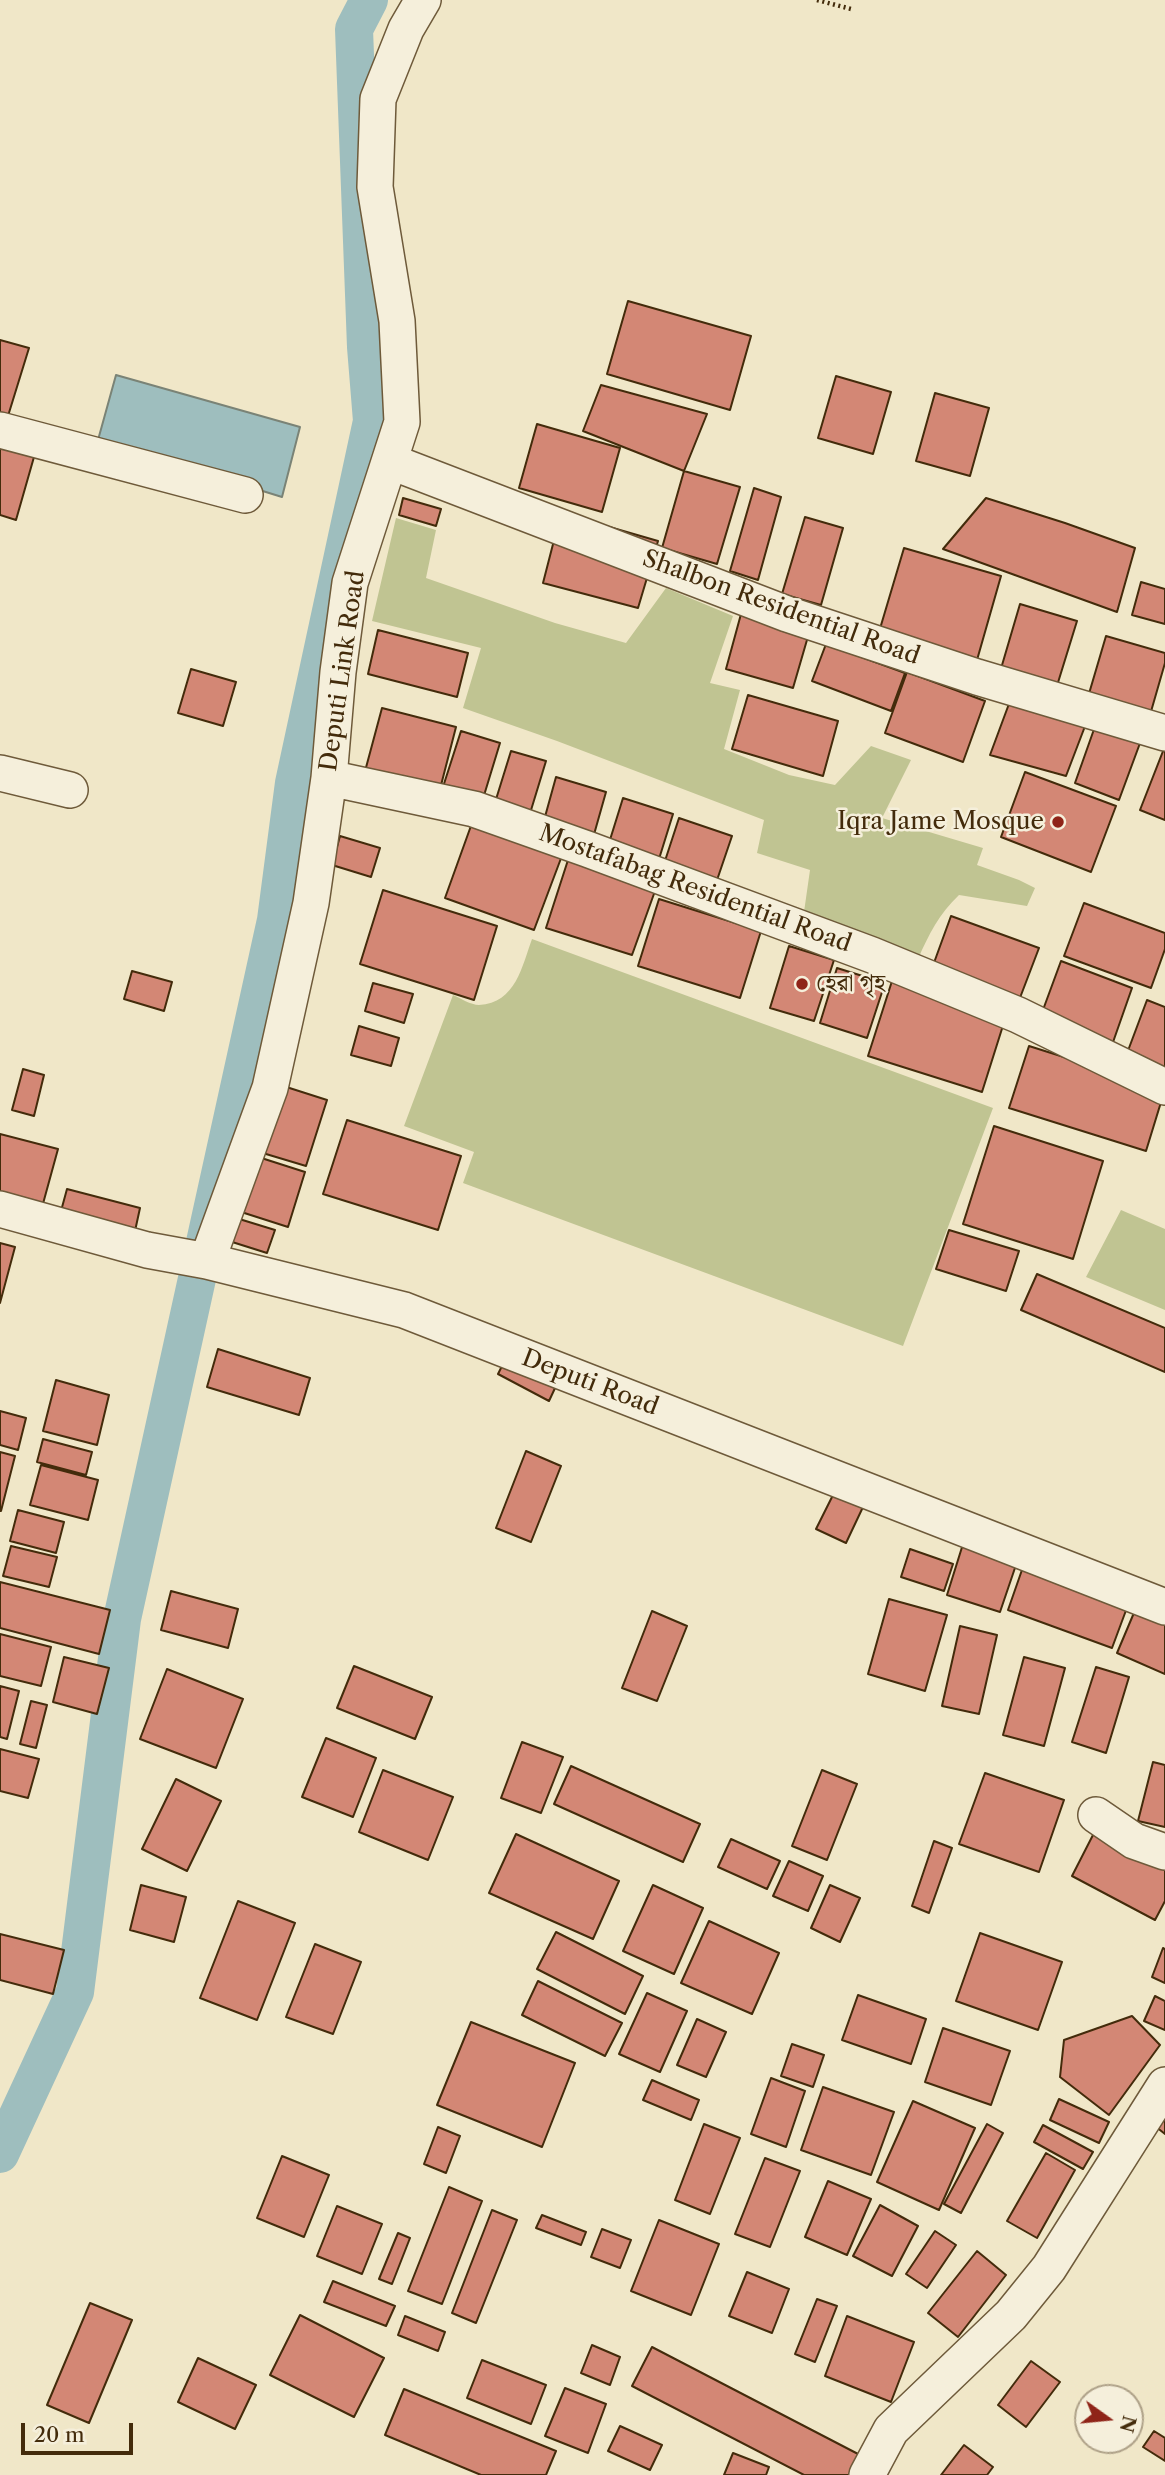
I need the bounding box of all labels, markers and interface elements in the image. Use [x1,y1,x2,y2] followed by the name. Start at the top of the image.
[638,544,924,672] street label: Shalbon Residential Road
[315,569,371,773] street label: Deputi Link Road
[837,808,1044,836] place label: Iqra Jame Mosque
[1050,814,1066,830] marker: Iqra Jame Mosque
[535,819,855,959] street label: Mostafabag Residential Road
[816,970,885,998] place label: হেরা গৃহ
[794,976,810,992] marker: হেরা গৃহ
[518,1344,662,1422] street label: Deputi Road
[1074,2384,1144,2454] north arrow
[24,2408,136,2452] scale bar
[1115,2413,1141,2435] text: N
[34,2422,85,2447] text: 20 m

